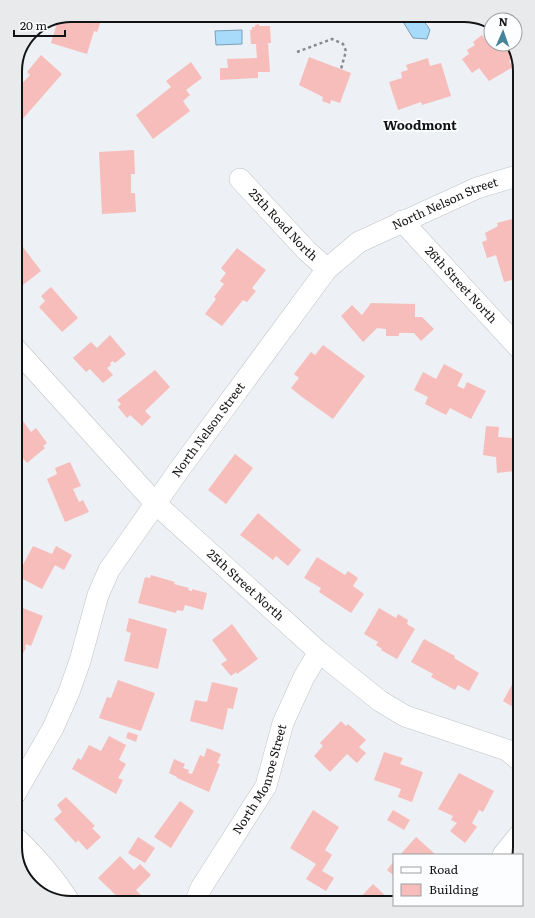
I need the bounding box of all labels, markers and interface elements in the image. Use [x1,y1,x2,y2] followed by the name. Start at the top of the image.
[14,12,65,38] scale bar
[483,12,523,52] north arrow
[498,13,508,29] text: N
[20,16,47,34] text: 20 m
[383,115,457,134] district label: Woodmont
[389,172,500,234] street label: North Nelson Street
[245,184,322,265] street label: 25th Road North
[421,242,502,327] street label: 26th Street North
[167,378,249,480] street label: North Nelson Street
[203,544,289,624] street label: 25th Street North
[228,722,290,837] street label: North Monroe Street
[393,854,523,906] legend
[429,860,459,878] text: Road
[429,880,479,898] text: Building

